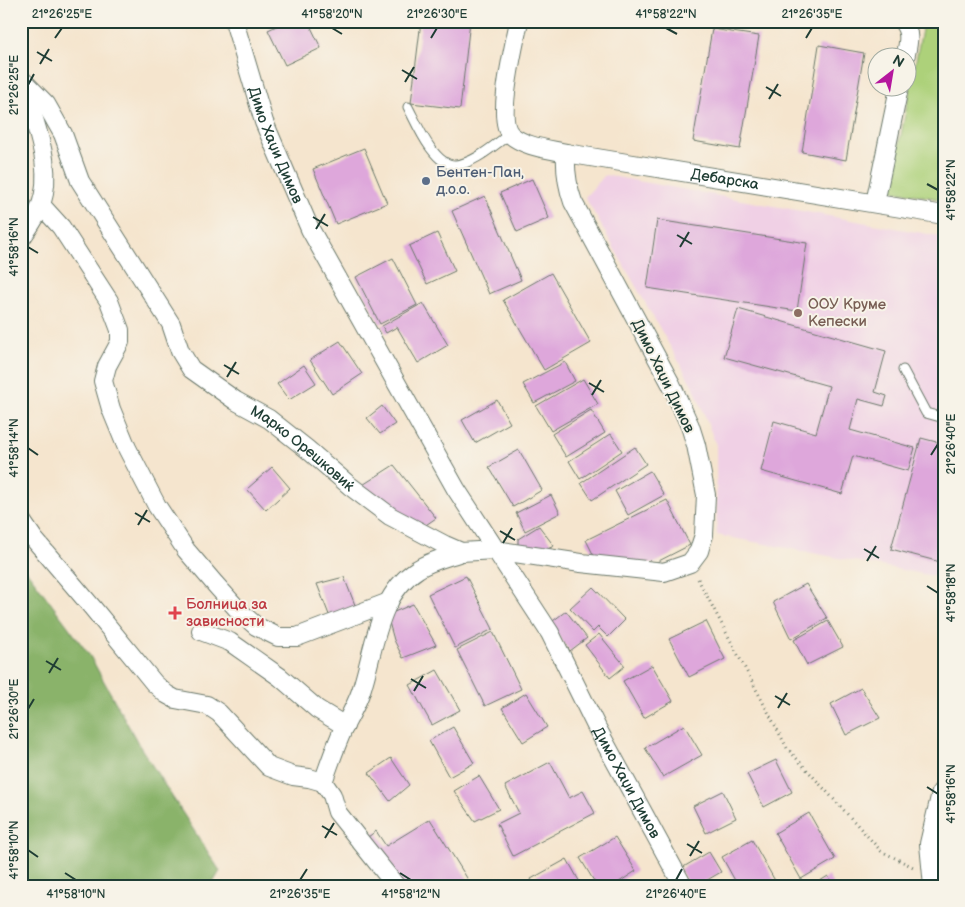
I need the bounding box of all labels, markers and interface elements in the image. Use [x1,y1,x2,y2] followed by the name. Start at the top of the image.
[32,7,92,22] text: 21°26'25"E
[301,7,363,22] text: 41°58'20"N
[407,7,468,22] text: 21°26'30"E
[635,7,697,22] text: 41°58'22"N
[782,7,842,22] text: 21°26'35"E
[868,48,918,98] north arrow
[890,51,907,71] text: N
[7,55,22,115] text: 21°26'25"E
[245,84,307,206] street label: Димо Хаџи Димов
[944,159,959,221] text: 41°58'22"N
[436,163,524,199] place label: Бентен-Пан, д.о.о.
[690,164,760,194] street label: Дебарска
[420,175,432,187] marker: Бентен-Пан, д.о.о.
[7,217,22,277] text: 41°58'16"N
[808,295,886,331] place label: ООУ Круме Кепески
[792,307,804,319] marker: ООУ Круме Кепески
[627,316,699,436] street label: Димо Хаџи Димов
[247,401,359,496] street label: Марко Орешковиќ
[944,413,959,474] text: 21°26'40"E
[7,418,22,478] text: 41°58'14"N
[944,563,959,623] text: 41°58'18"N
[186,595,267,631] place label: Болница за зависности
[168,606,182,620] marker: Болница за зависности
[7,678,22,740] text: 21°26'30"E
[589,723,665,842] street label: Димо Хаџи Димов
[944,764,959,824] text: 41°58'16"N
[7,820,22,880] text: 41°58'10"N
[46,887,106,902] text: 41°58'10"N
[270,887,330,902] text: 21°26'35"E
[381,887,441,902] text: 41°58'12"N
[646,887,707,902] text: 21°26'40"E

